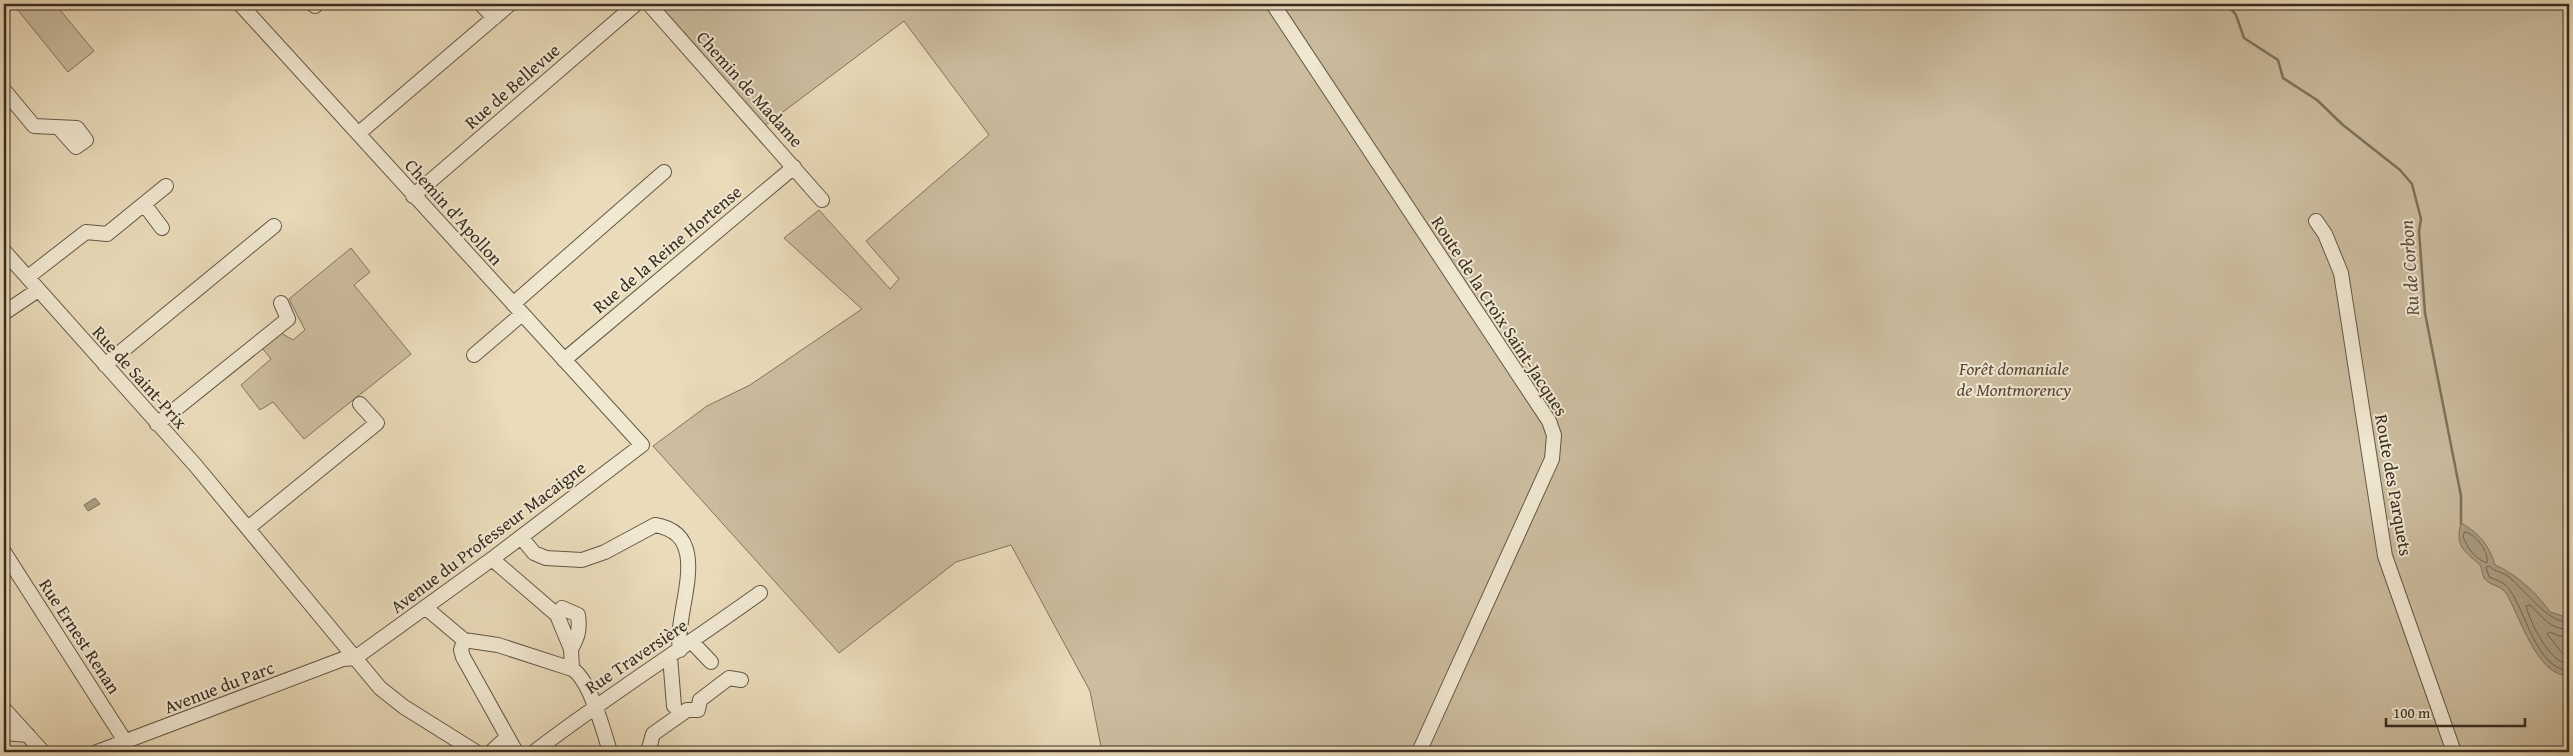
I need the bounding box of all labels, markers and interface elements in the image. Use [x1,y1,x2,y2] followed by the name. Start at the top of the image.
[690,25,810,153] street label: Chemin de Madame
[458,37,566,135] street label: Rue de Bellevue
[399,153,509,271] street label: Chemin d'Apollon
[587,178,747,320] street label: Rue de la Reine Hortense
[1425,211,1575,421] street label: Route de la Croix Saint-Jacques
[2392,219,2426,318] water label: Ru de Corbon
[86,319,194,435] street label: Rue de Saint-Prix
[1957,355,2072,403] park label: Forêt domaniale de Montmorency
[2368,412,2420,558] street label: Route des Parquets
[384,454,592,620] street label: Avenue du Professeur Macaigne
[33,573,127,699] street label: Rue Ernest Renan
[579,612,693,700] street label: Rue Traversière
[160,654,278,720] street label: Avenue du Parc
[2386,696,2524,728] scale bar
[2393,702,2431,723] text: 100 m

